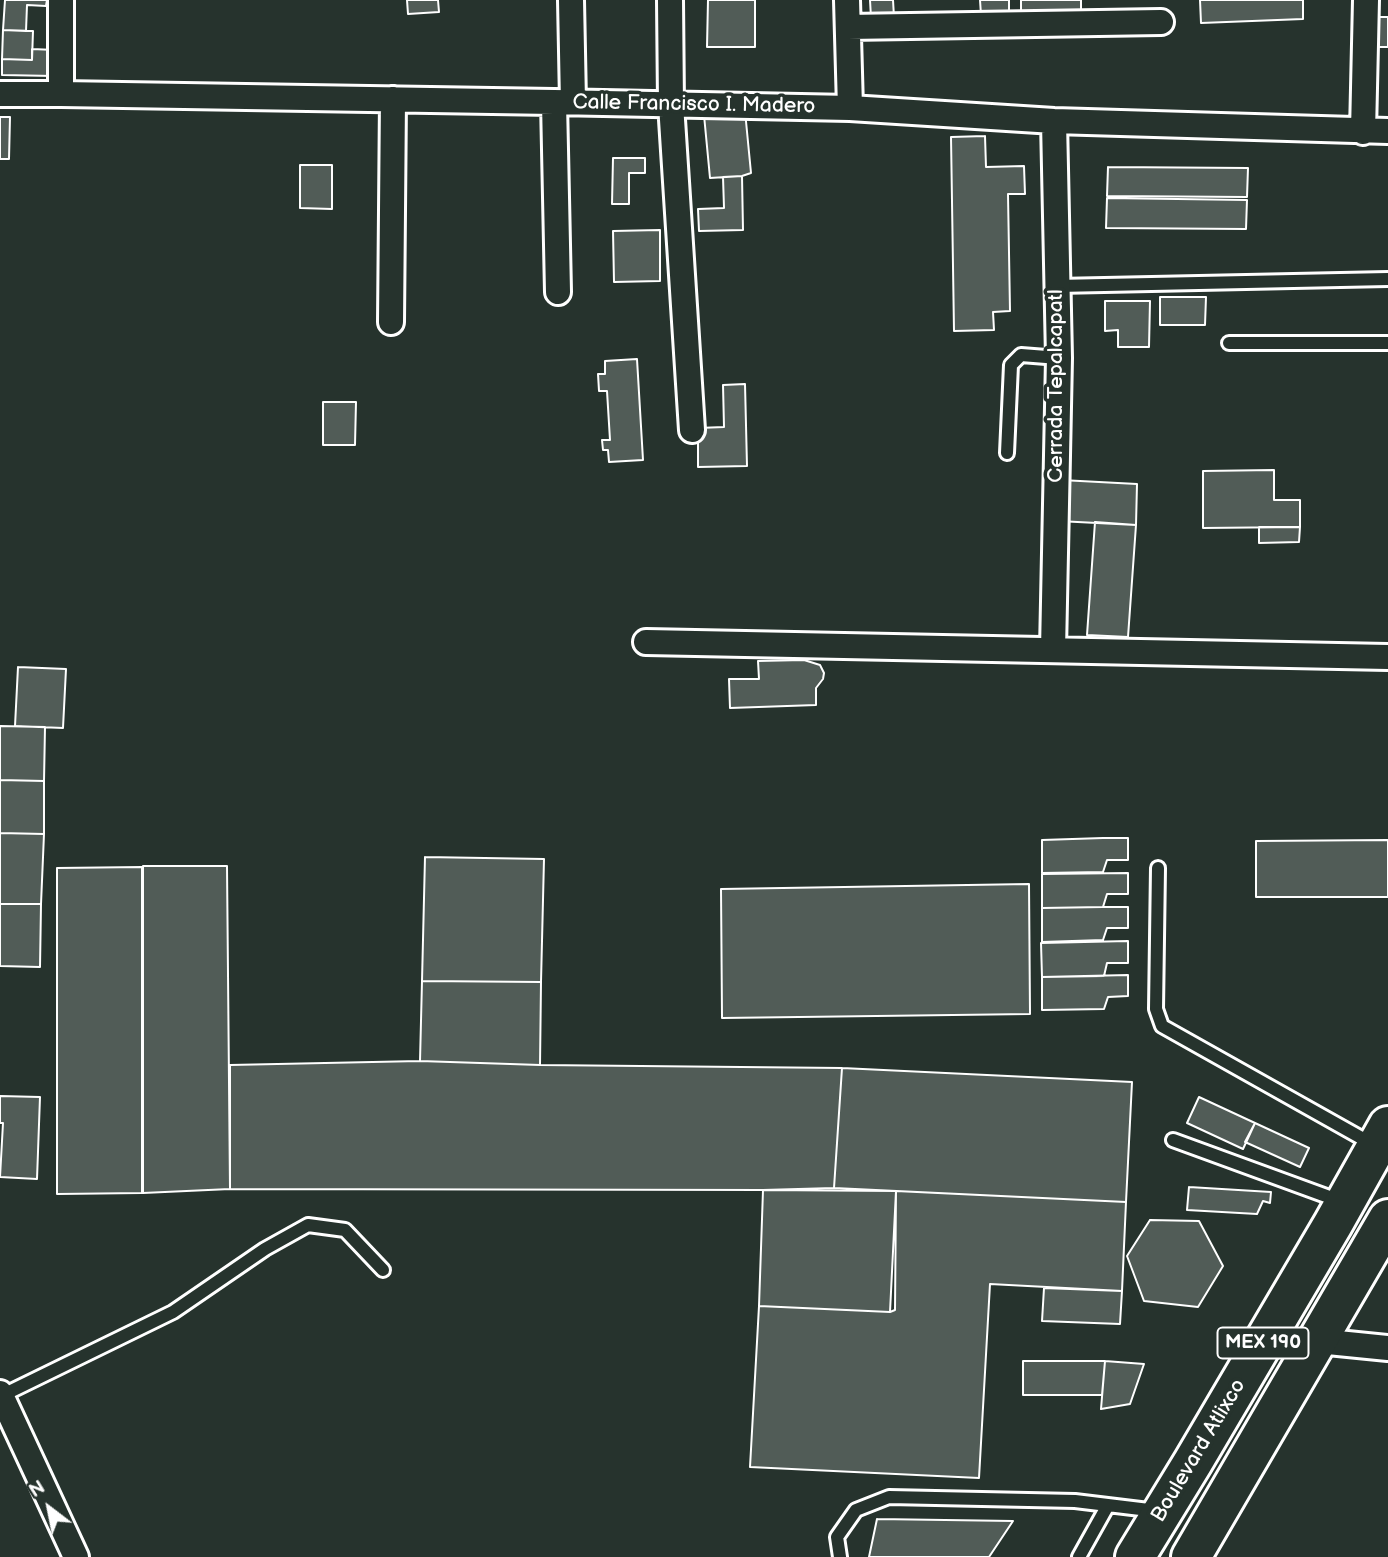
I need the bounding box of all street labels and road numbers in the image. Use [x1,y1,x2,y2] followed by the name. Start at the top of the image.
[572,90,816,120] street label: Calle Francisco I. Madero
[1044,289,1070,483] street label: Cerrada Tepalcapatl
[1218,1328,1308,1358] road number: MEX 190
[1146,1375,1252,1527] street label: Boulevard Atlixco

